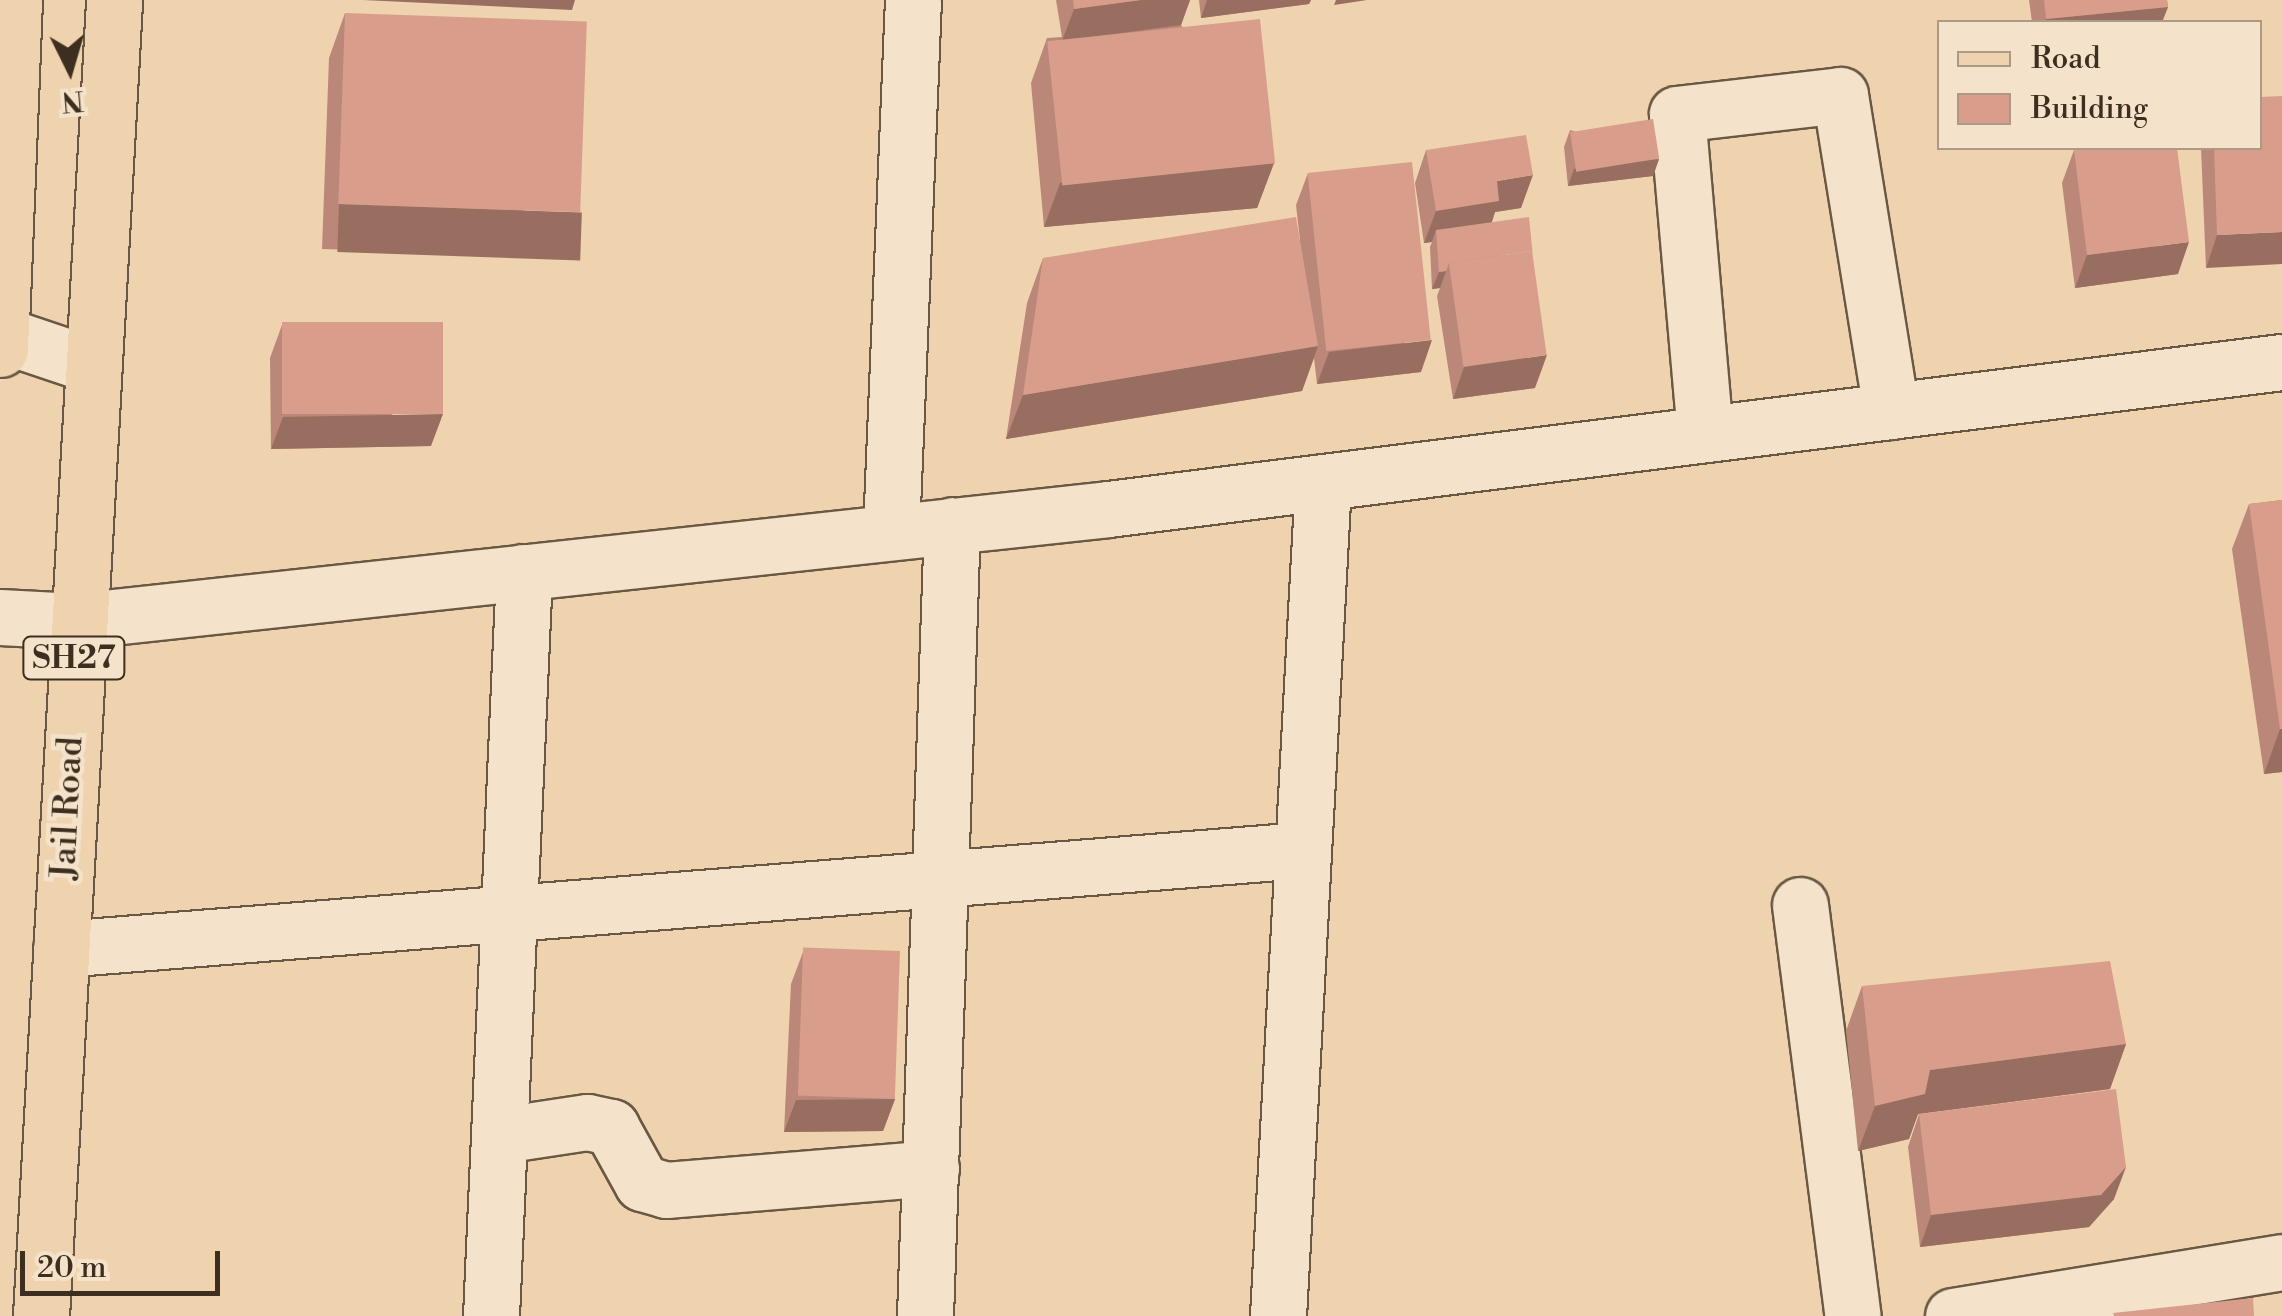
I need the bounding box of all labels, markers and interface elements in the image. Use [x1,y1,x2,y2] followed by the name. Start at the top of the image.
[20,20,120,120] north arrow
[1937,20,2262,150] legend
[2031,40,2101,78] text: Road
[60,82,85,119] text: N
[2031,90,2148,128] text: Building
[22,631,126,685] road number: SH27
[43,736,93,880] street label: Jail Road
[25,1231,225,1293] scale bar
[37,1249,106,1287] text: 20 m

